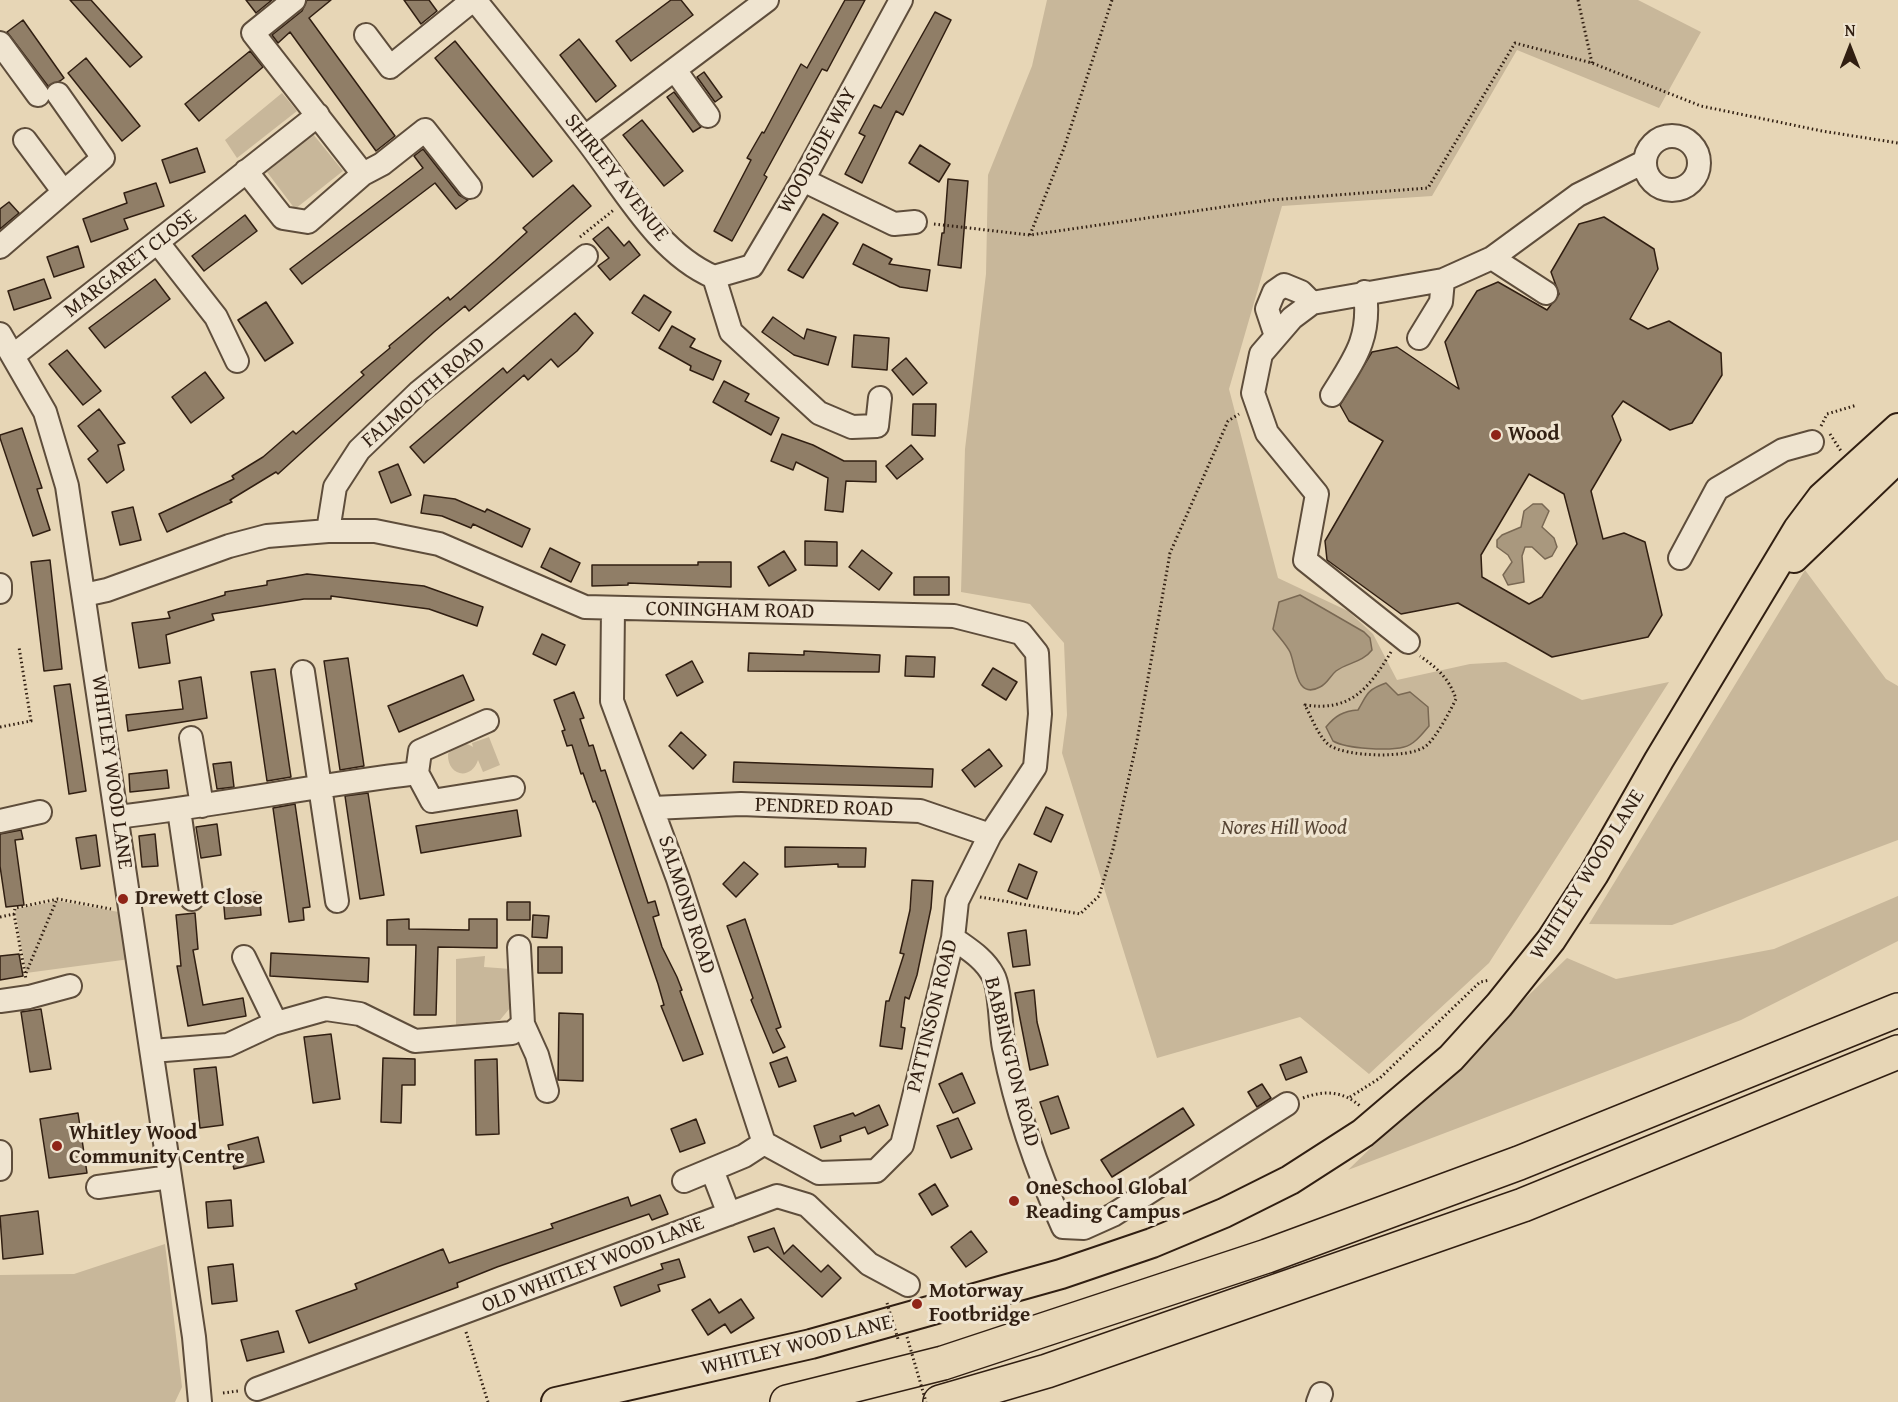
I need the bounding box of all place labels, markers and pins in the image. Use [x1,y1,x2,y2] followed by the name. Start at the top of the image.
[1508,422,1559,448] place label: Wood
[1489,428,1503,442] marker: Wood
[135,886,263,912] place label: Drewett Close
[116,892,130,906] marker: Drewett Close
[69,1121,245,1171] place label: Whitley Wood Community Centre
[50,1139,64,1153] marker: Whitley Wood Community Centre
[1026,1176,1187,1226] place label: OneSchool Global Reading Campus
[1007,1194,1021,1208] marker: OneSchool Global Reading Campus
[929,1279,1030,1329] place label: Motorway Footbridge
[910,1297,924,1311] marker: Motorway Footbridge

